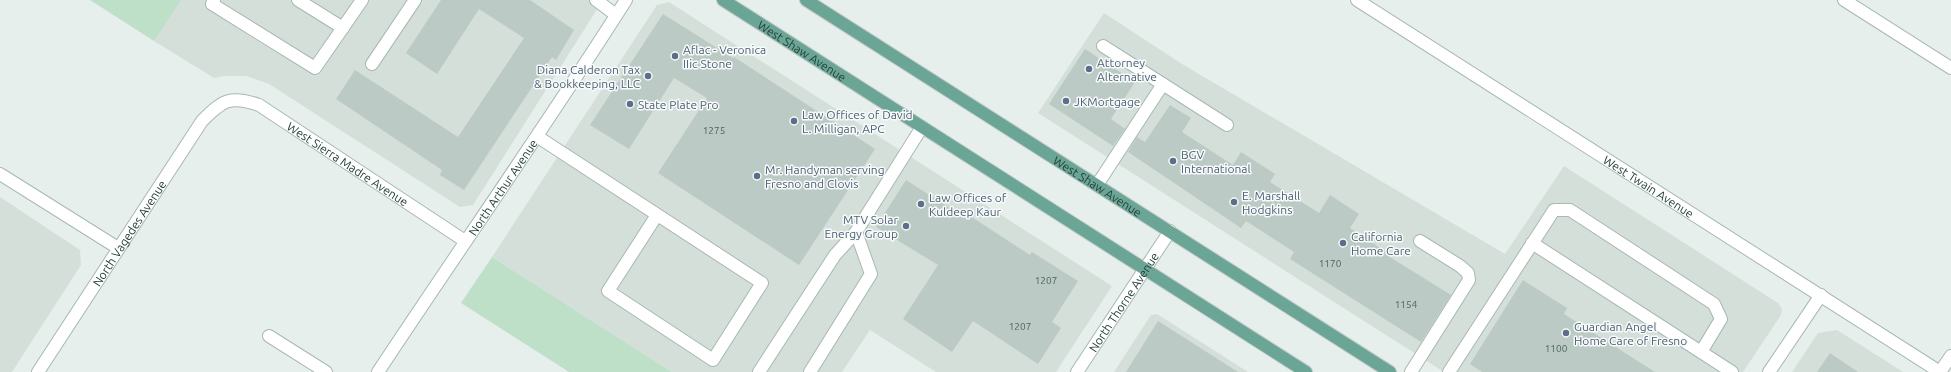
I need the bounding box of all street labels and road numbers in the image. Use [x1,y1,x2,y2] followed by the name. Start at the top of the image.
[756,18,849,83] street label: West Shaw Avenue
[285,119,411,208] street label: West Sierra Madre Avenue
[465,137,540,238] street label: North Arthur Avenue
[1051,153,1144,219] street label: West Shaw Avenue
[1601,153,1696,220] street label: West Twain Avenue
[90,178,168,288] street label: North Vagedes Avenue
[1086,250,1161,354] street label: North Thorne Avenue

